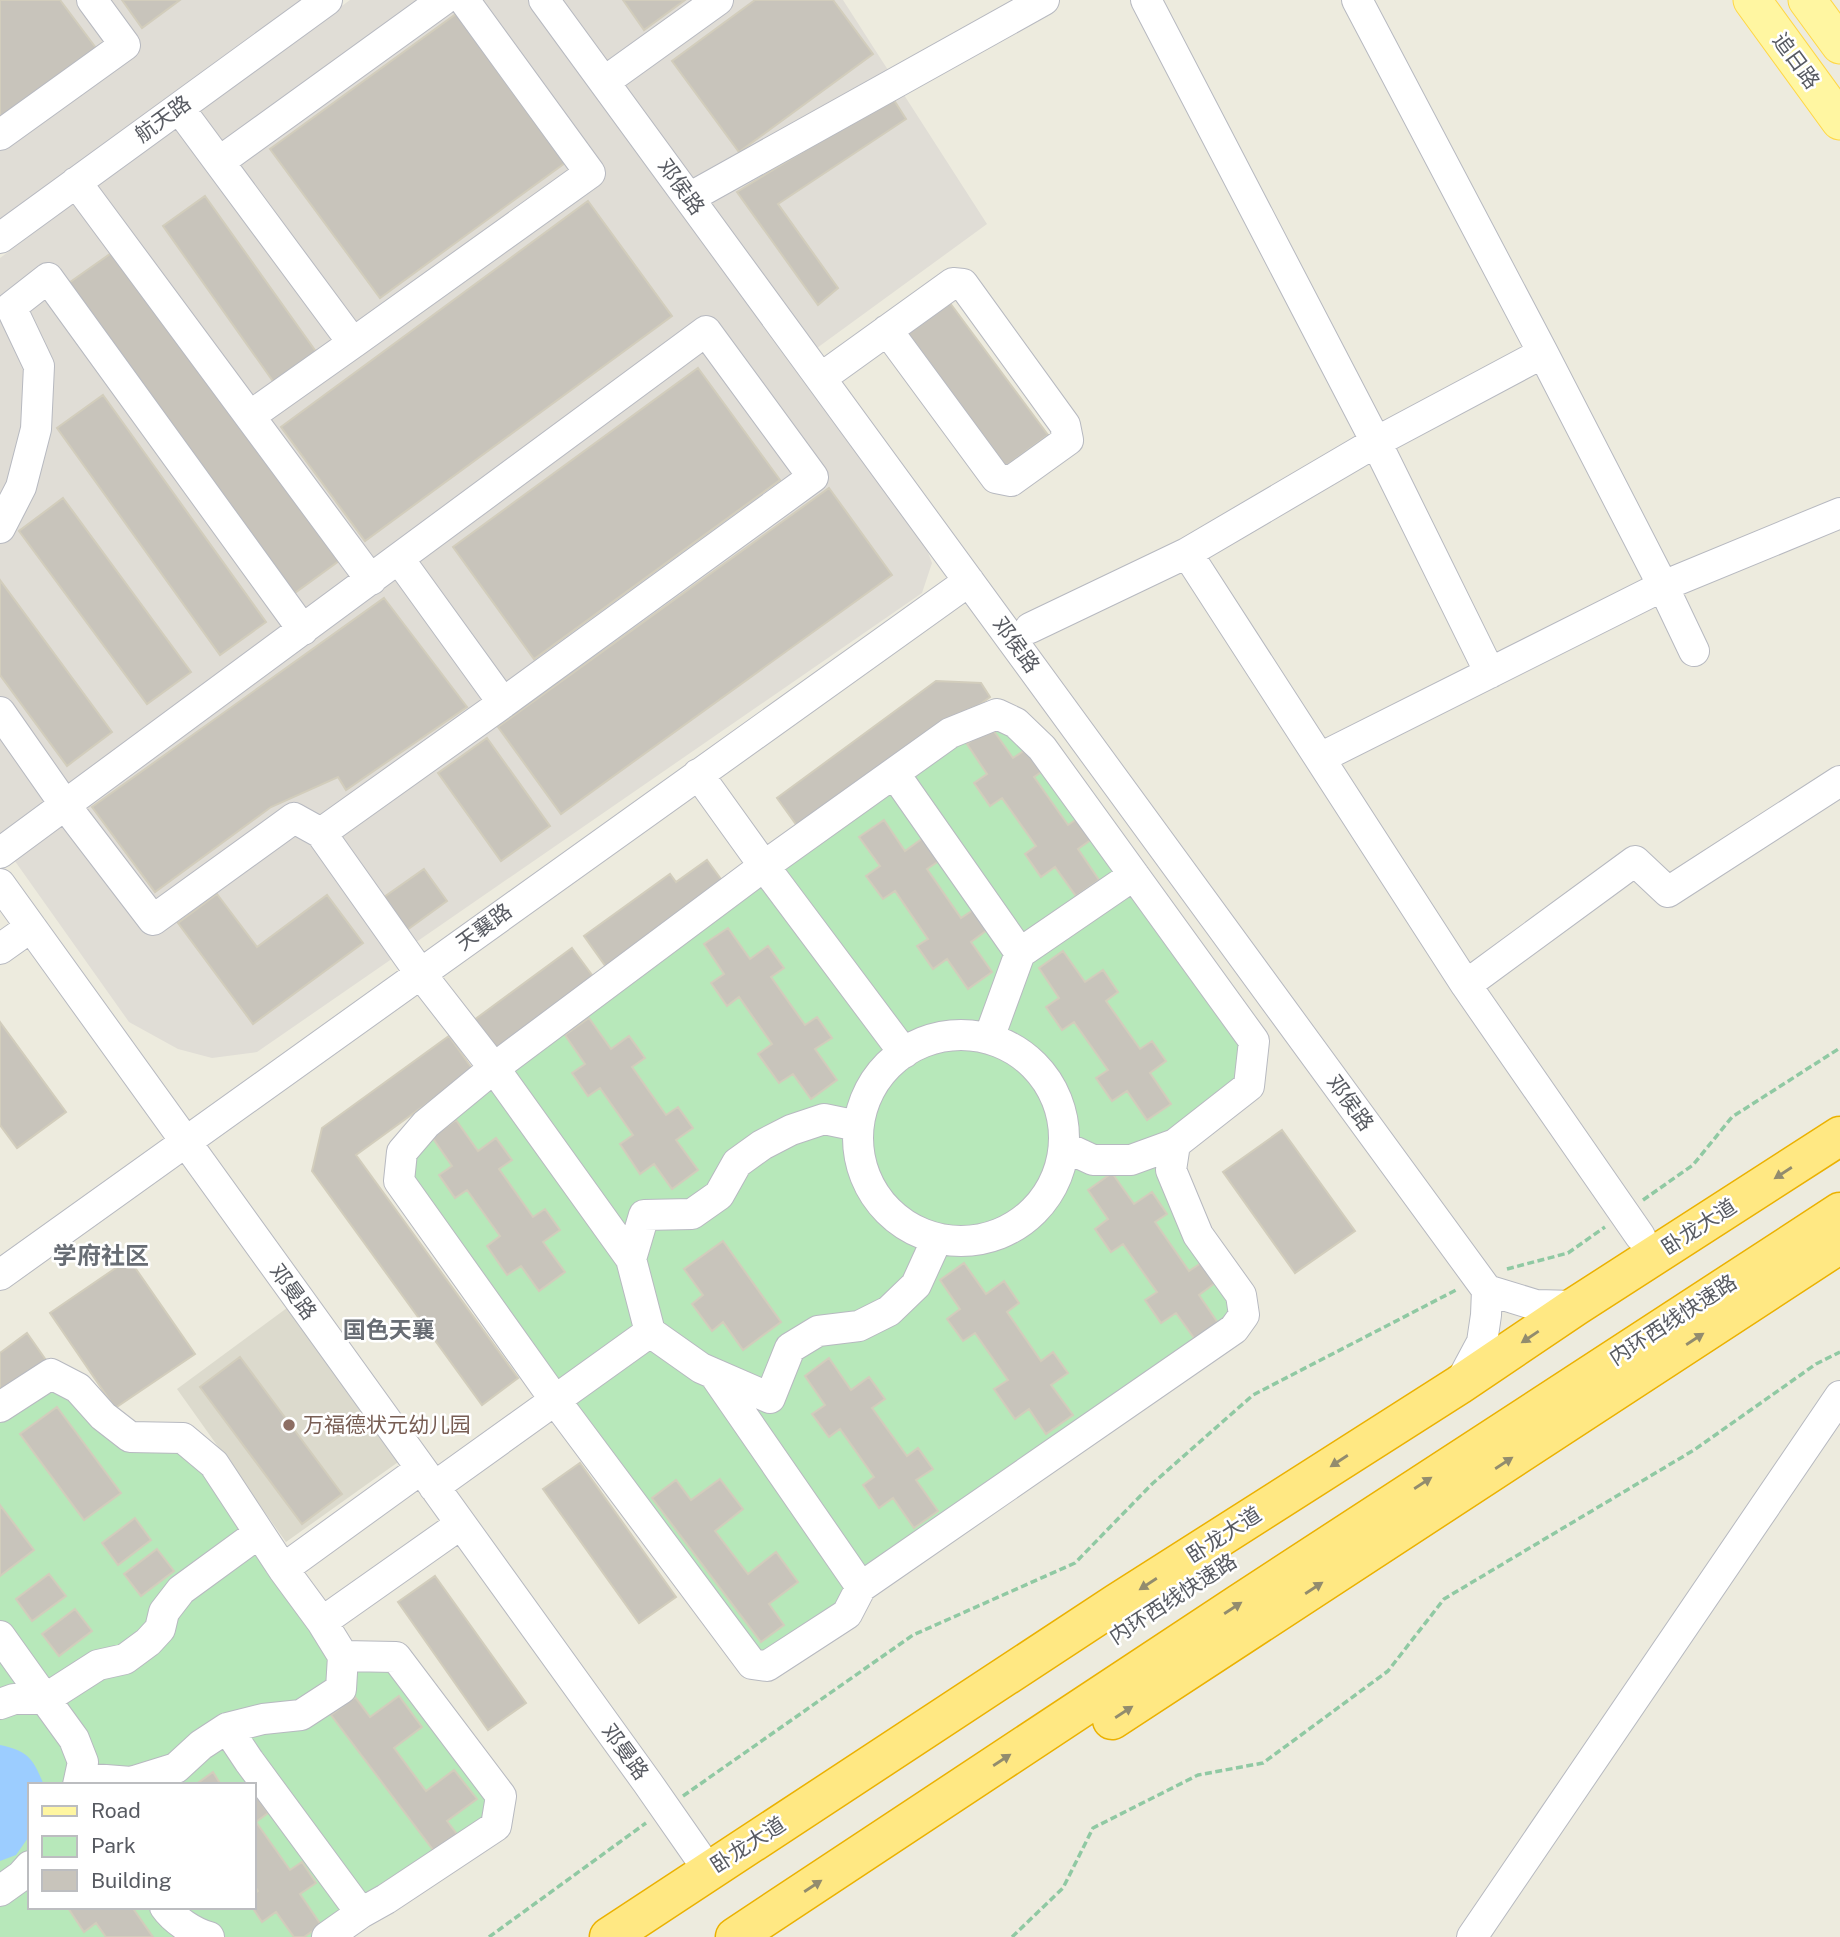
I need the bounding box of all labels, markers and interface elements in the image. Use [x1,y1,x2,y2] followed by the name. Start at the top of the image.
[1768,28,1825,94] street label: 追日路
[130,90,196,147] street label: 航天路
[653,154,710,220] street label: 邓侯路
[988,612,1045,678] street label: 邓侯路
[451,898,517,955] street label: 天襄路
[1322,1070,1379,1136] street label: 邓侯路
[1773,1166,1792,1179] one-way arrow
[1657,1193,1741,1260] street label: 卧龙大道
[53,1241,149,1269] district label: 学府社区
[265,1259,322,1325] street label: 邓曼路
[1604,1269,1741,1370] street label: 内环西线快速路
[343,1316,435,1343] district label: 国色天襄
[1521,1330,1539,1344] one-way arrow
[1685,1332,1705,1345] one-way arrow
[303,1412,471,1437] place label: 万福德状元幼儿园
[281,1417,297,1433] marker: 万福德状元幼儿园
[1330,1454,1349,1467] one-way arrow
[1495,1457,1514,1470] one-way arrow
[1414,1477,1433,1490] one-way arrow
[1182,1501,1266,1568] street label: 卧龙大道
[1104,1548,1241,1649] street label: 内环西线快速路
[1138,1577,1158,1590] one-way arrow
[1304,1581,1324,1594] one-way arrow
[1223,1601,1243,1614] one-way arrow
[1114,1706,1133,1719] one-way arrow
[597,1719,654,1785] street label: 邓曼路
[993,1754,1012,1767] one-way arrow
[28,1783,256,1909] legend
[91,1798,141,1823] text: Road
[706,1811,790,1878] street label: 卧龙大道
[91,1833,136,1858] text: Park
[91,1868,172,1893] text: Building
[803,1880,822,1893] one-way arrow

